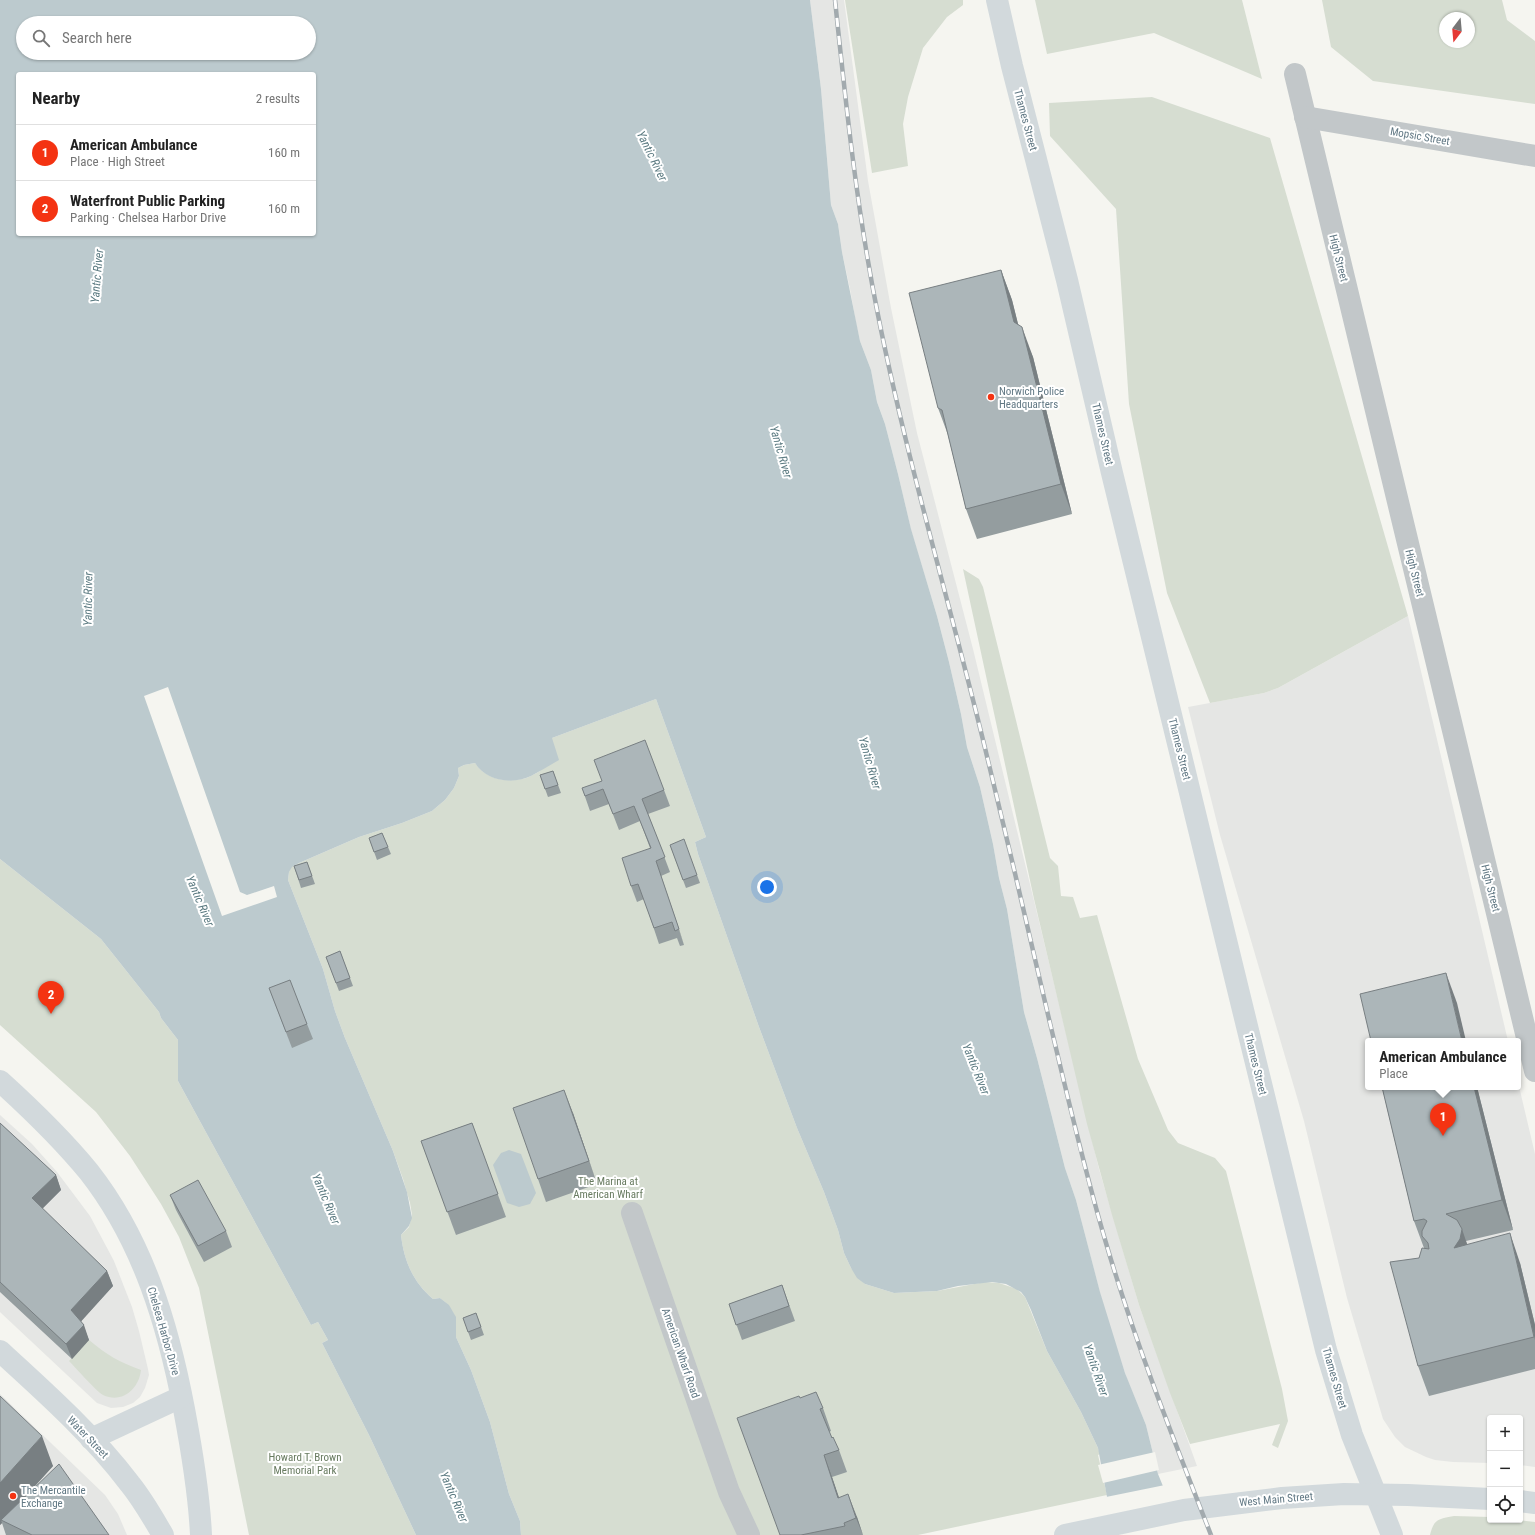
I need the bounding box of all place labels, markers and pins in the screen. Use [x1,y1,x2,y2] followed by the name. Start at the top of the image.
[999,385,1064,411] place label: Norwich Police Headquarters
[986,392,996,402] marker: Norwich Police Headquarters
[38,981,64,1014] pin: 2
[1430,1103,1456,1136] pin: 1
[21,1484,86,1510] place label: The Mercantile Exchange
[8,1491,18,1501] marker: The Mercantile Exchange

